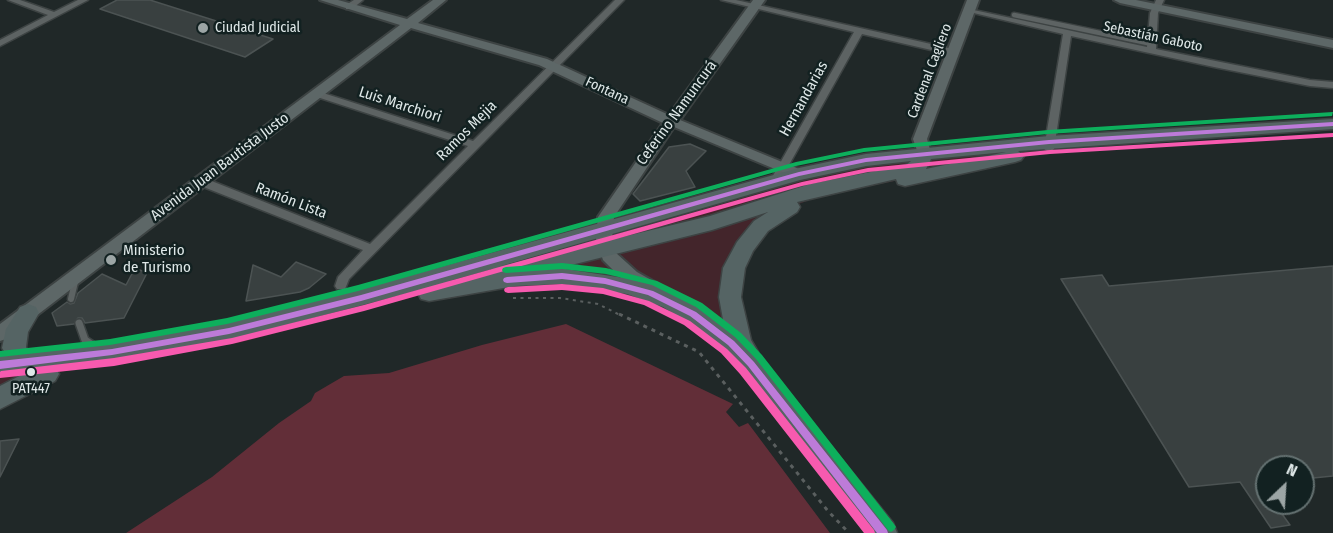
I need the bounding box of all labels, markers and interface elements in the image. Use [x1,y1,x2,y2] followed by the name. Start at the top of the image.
[1102,18,1204,56] street label: Sebastián Gaboto
[215,20,300,36] place label: Ciudad Judicial
[196,21,210,35] marker: Ciudad Judicial
[904,21,956,121] street label: Cardenal Cagliero
[633,57,721,169] street label: Ceferino Namuncurá
[776,58,832,140] street label: Hernandarias
[583,74,631,108] street label: Fontana
[356,83,444,127] street label: Luis Marchiori
[433,97,501,165] street label: Ramos Mejia
[147,109,293,225] street label: Avenida Juan Bautista Justo
[253,179,329,223] street label: Ramón Lista
[123,242,191,277] place label: Ministerio de Turismo
[104,253,118,267] marker: Ministerio de Turismo
[25,366,37,378] marker: PAT447
[12,381,50,397] place label: PAT447
[1255,455,1315,515] north arrow
[1284,459,1300,481] text: N

